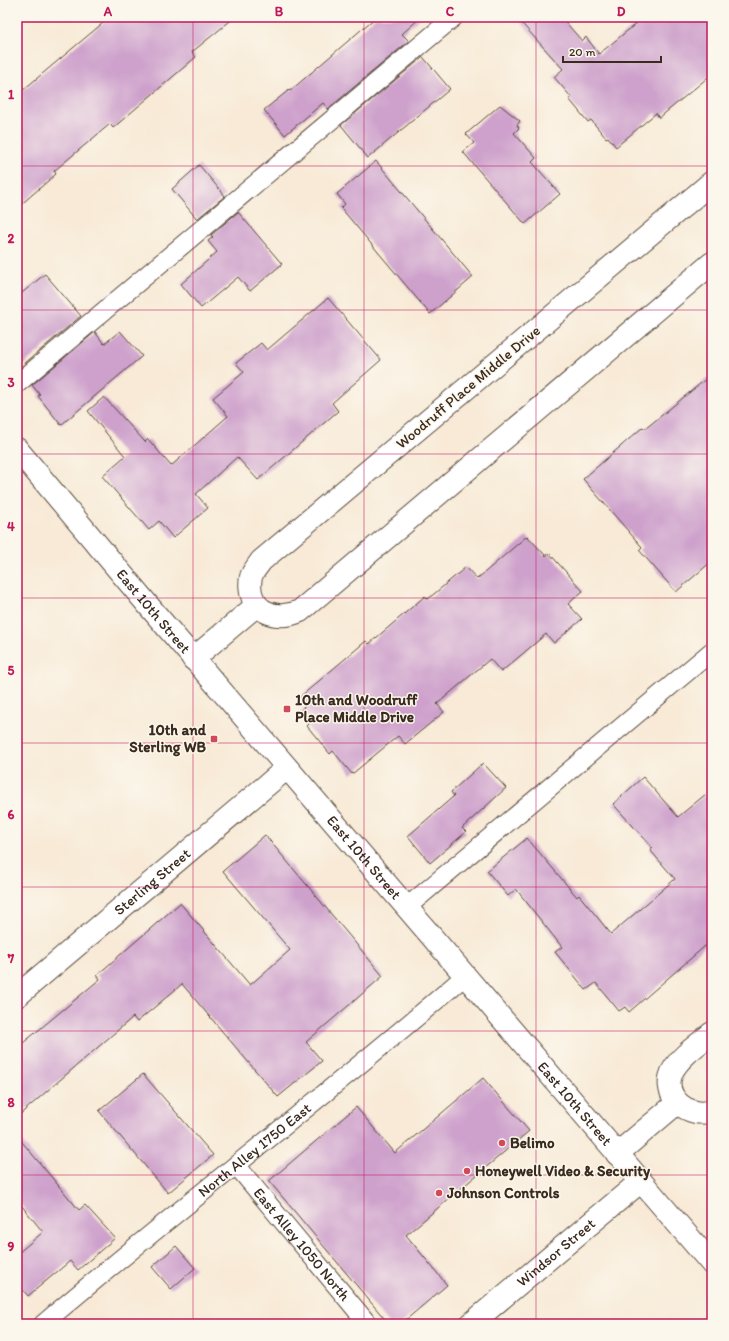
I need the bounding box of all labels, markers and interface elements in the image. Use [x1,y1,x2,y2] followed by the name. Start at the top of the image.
[103,4,113,19] text: A
[275,4,284,19] text: B
[446,4,455,19] text: C
[617,4,626,19] text: D
[563,38,661,64] scale bar
[569,45,596,59] text: 20 m
[8,87,14,102] text: 1
[8,231,15,246] text: 2
[392,321,544,453] street label: Woodruff Place Middle Drive
[7,375,15,390] text: 3
[7,519,15,534] text: 4
[113,565,195,657] street label: East 10th Street
[8,663,15,678] text: 5
[295,691,418,726] place label: 10th and Woodruff Place Middle Drive
[282,704,292,714] marker: 10th and Woodruff Place Middle Drive
[129,721,207,757] place label: 10th and Sterling WB
[209,734,219,744] marker: 10th and Sterling WB
[8,807,15,822] text: 6
[323,812,405,904] street label: East 10th Street
[110,844,194,919] street label: Sterling Street
[7,951,15,966] text: 7
[534,1058,616,1150] street label: East 10th Street
[7,1095,15,1110] text: 8
[195,1099,315,1201] street label: North Alley 1750 East
[510,1134,555,1152] place label: Belimo
[497,1138,507,1148] marker: Belimo
[475,1162,651,1181] place label: Honeywell Video & Security
[462,1166,472,1176] marker: Honeywell Video & Security
[250,1184,354,1305] street label: East Alley 1050 North
[446,1184,560,1202] place label: Johnson Controls
[434,1188,444,1198] marker: Johnson Controls
[513,1214,599,1291] street label: Windsor Street
[8,1239,15,1254] text: 9

